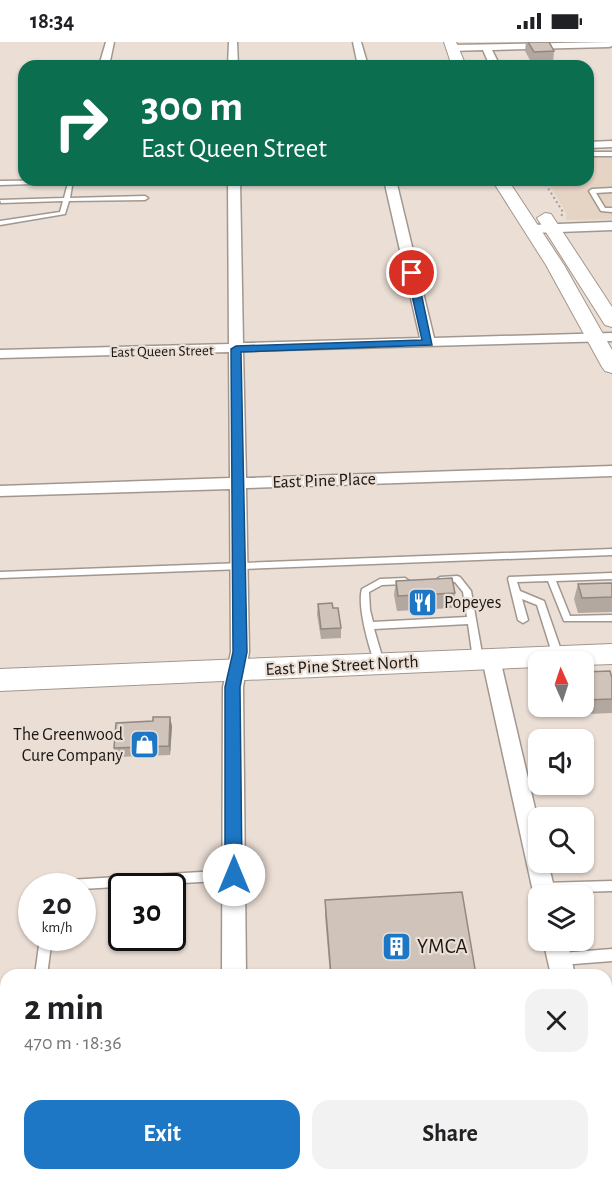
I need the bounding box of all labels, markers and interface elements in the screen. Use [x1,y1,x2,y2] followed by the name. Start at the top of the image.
[30,10,74,32] text: 18:34
[42,84,120,162] icon: right
[141,86,243,128] text: 300 m
[141,135,327,162] text: East Queen Street
[386,247,437,298] pin
[395,256,428,289] icon: arrive
[110,343,214,360] street label: East Queen Street
[272,470,376,492] street label: East Pine Place
[407,586,439,618] restaurant icon: Popeyes
[444,594,501,612] place label: Popeyes
[528,651,594,717] north arrow
[528,651,594,951] map controls
[265,653,419,679] street label: East Pine Street North
[13,726,123,765] place label: The Greenwood Cure Company
[128,728,160,760] shop icon: The Greenwood Cure Company
[528,729,594,795] button: sound
[528,807,594,873] button: search
[202,843,266,907] position arrow
[108,873,186,951] speed limit sign: 30
[528,885,594,951] button: layers
[42,890,72,920] text: 20
[42,920,72,935] text: km/h
[380,930,412,962] building icon: YMCA
[417,936,468,957] place label: YMCA
[525,989,588,1052] button: close
[24,990,104,1026] text: 2 min
[24,1033,122,1053] text: 470 m · 18:36
[24,1100,300,1169] button: Exit
[312,1100,588,1169] button: Share

